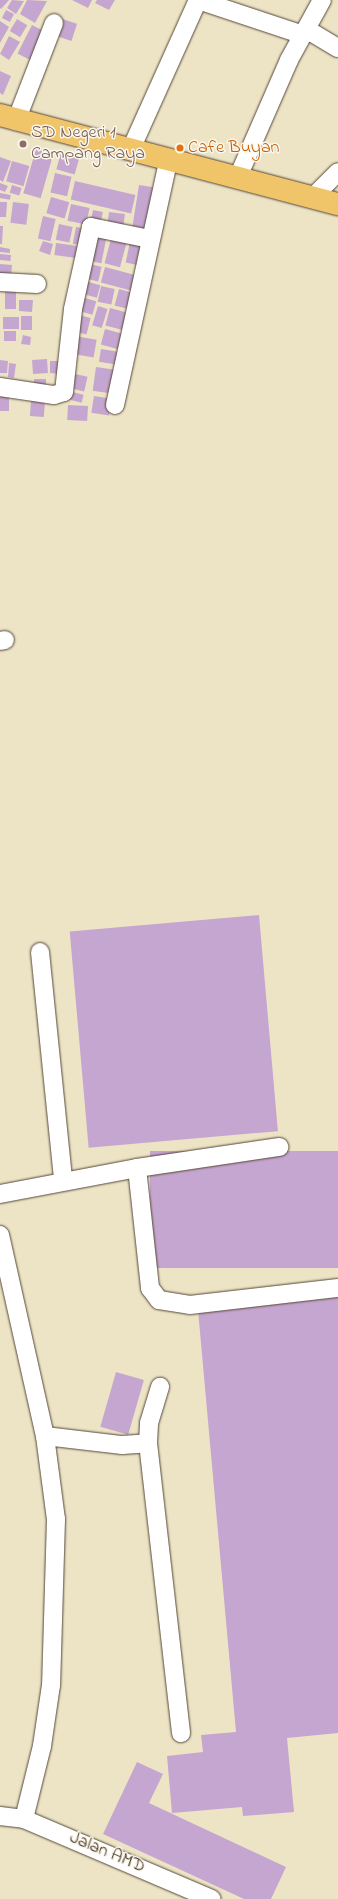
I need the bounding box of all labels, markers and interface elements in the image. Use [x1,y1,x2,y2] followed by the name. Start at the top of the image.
[31,123,145,166] place label: SD Negeri 1 Campang Raya
[188,137,279,159] place label: Cafe Buyan
[18,139,28,149] marker: SD Negeri 1 Campang Raya
[175,143,185,153] marker: Cafe Buyan
[66,1827,148,1879] street label: Jalan AMD

